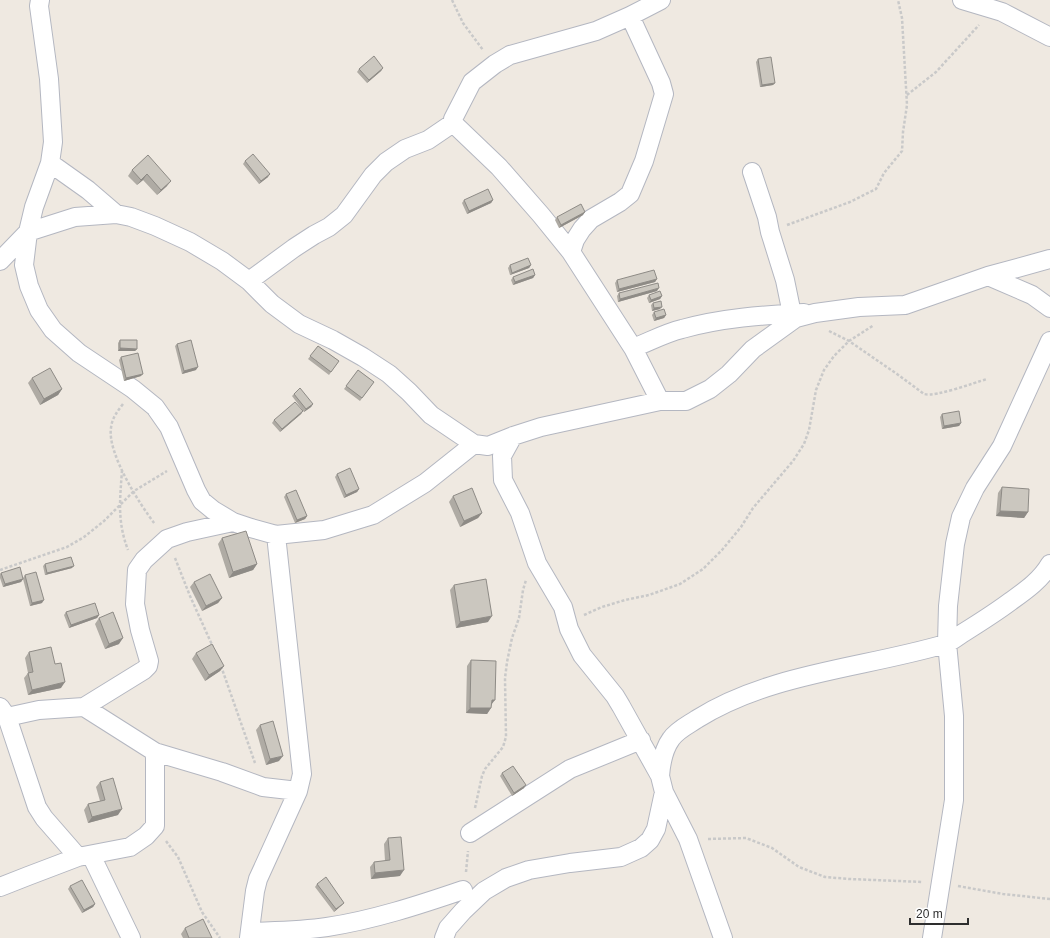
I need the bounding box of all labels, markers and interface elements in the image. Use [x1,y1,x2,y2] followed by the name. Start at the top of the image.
[910,900,968,926] scale bar
[916,907,943,921] text: 20 m

